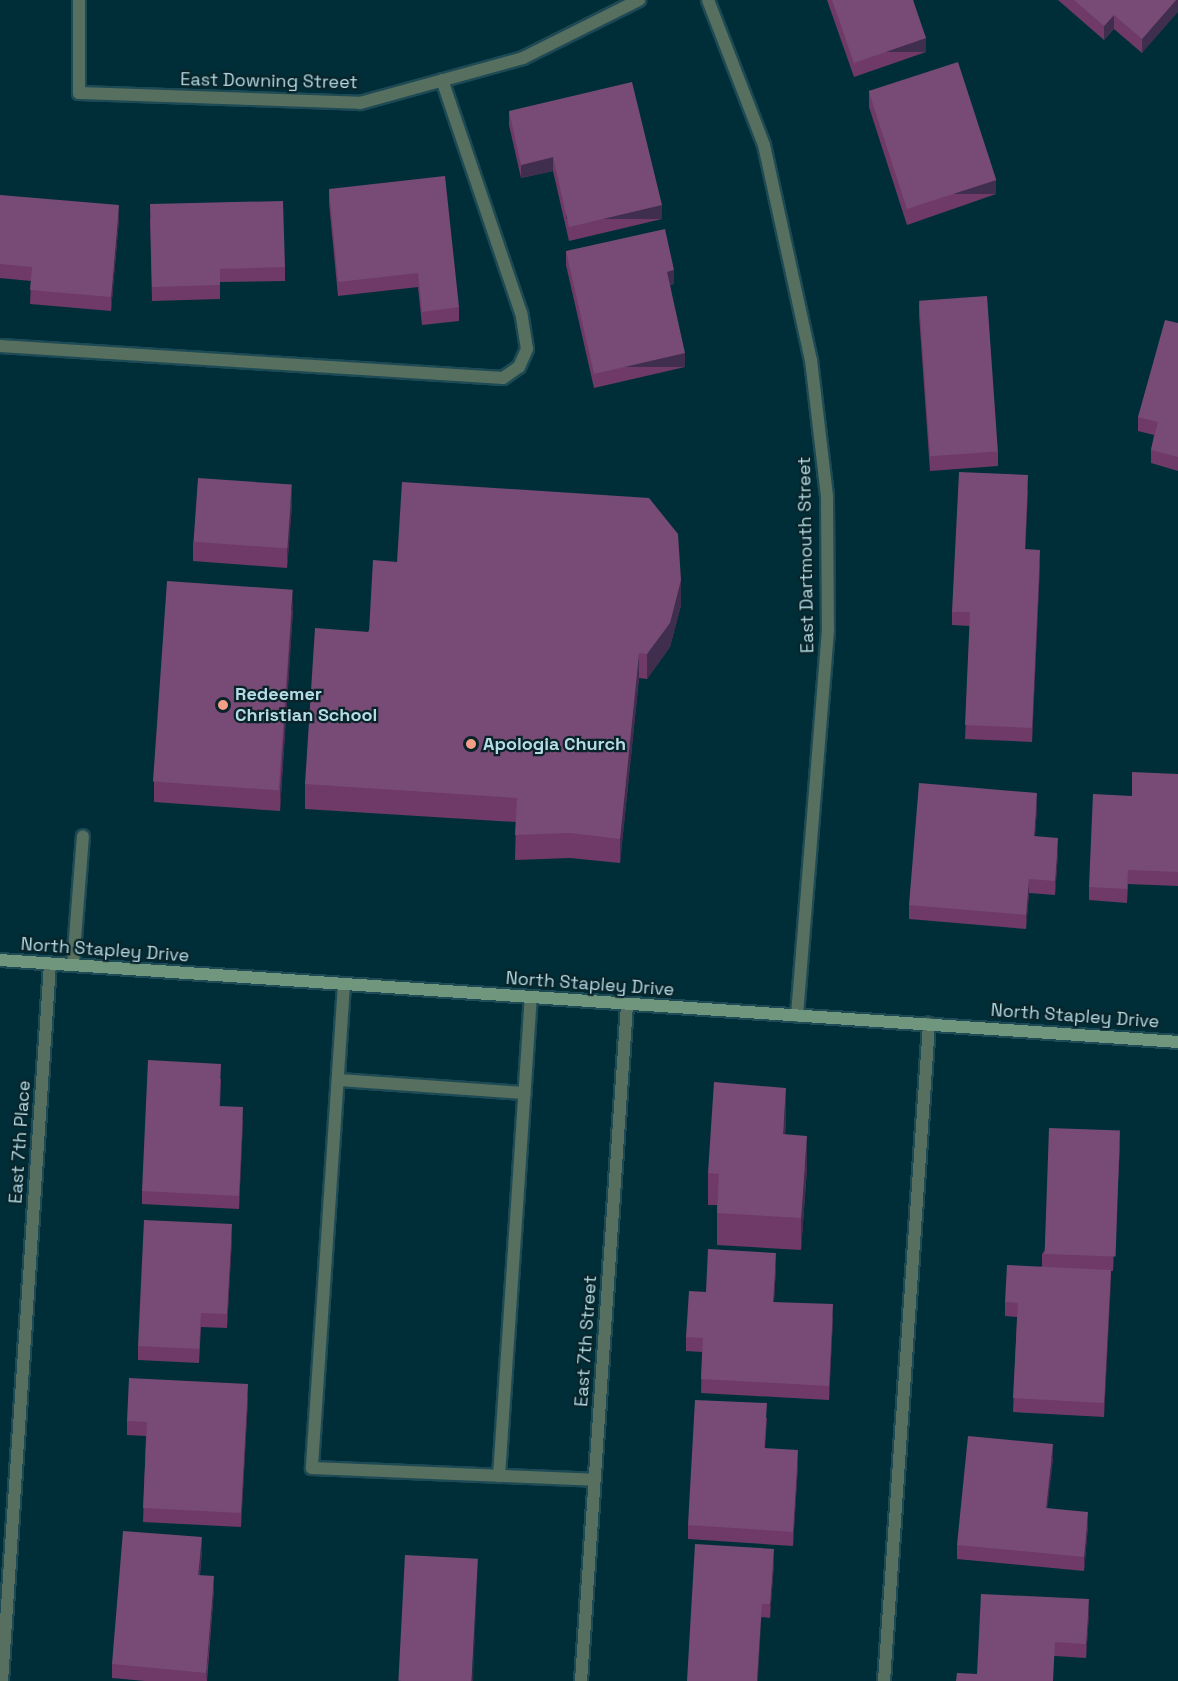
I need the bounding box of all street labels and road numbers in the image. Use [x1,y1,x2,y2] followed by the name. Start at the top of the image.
[180,69,358,93] street label: East Downing Street
[793,457,819,653] street label: East Dartmouth Street
[20,933,190,967] street label: North Stapley Drive
[505,967,675,1001] street label: North Stapley Drive
[990,999,1160,1033] street label: North Stapley Drive
[5,1080,35,1204] street label: East 7th Place
[571,1275,601,1407] street label: East 7th Street

